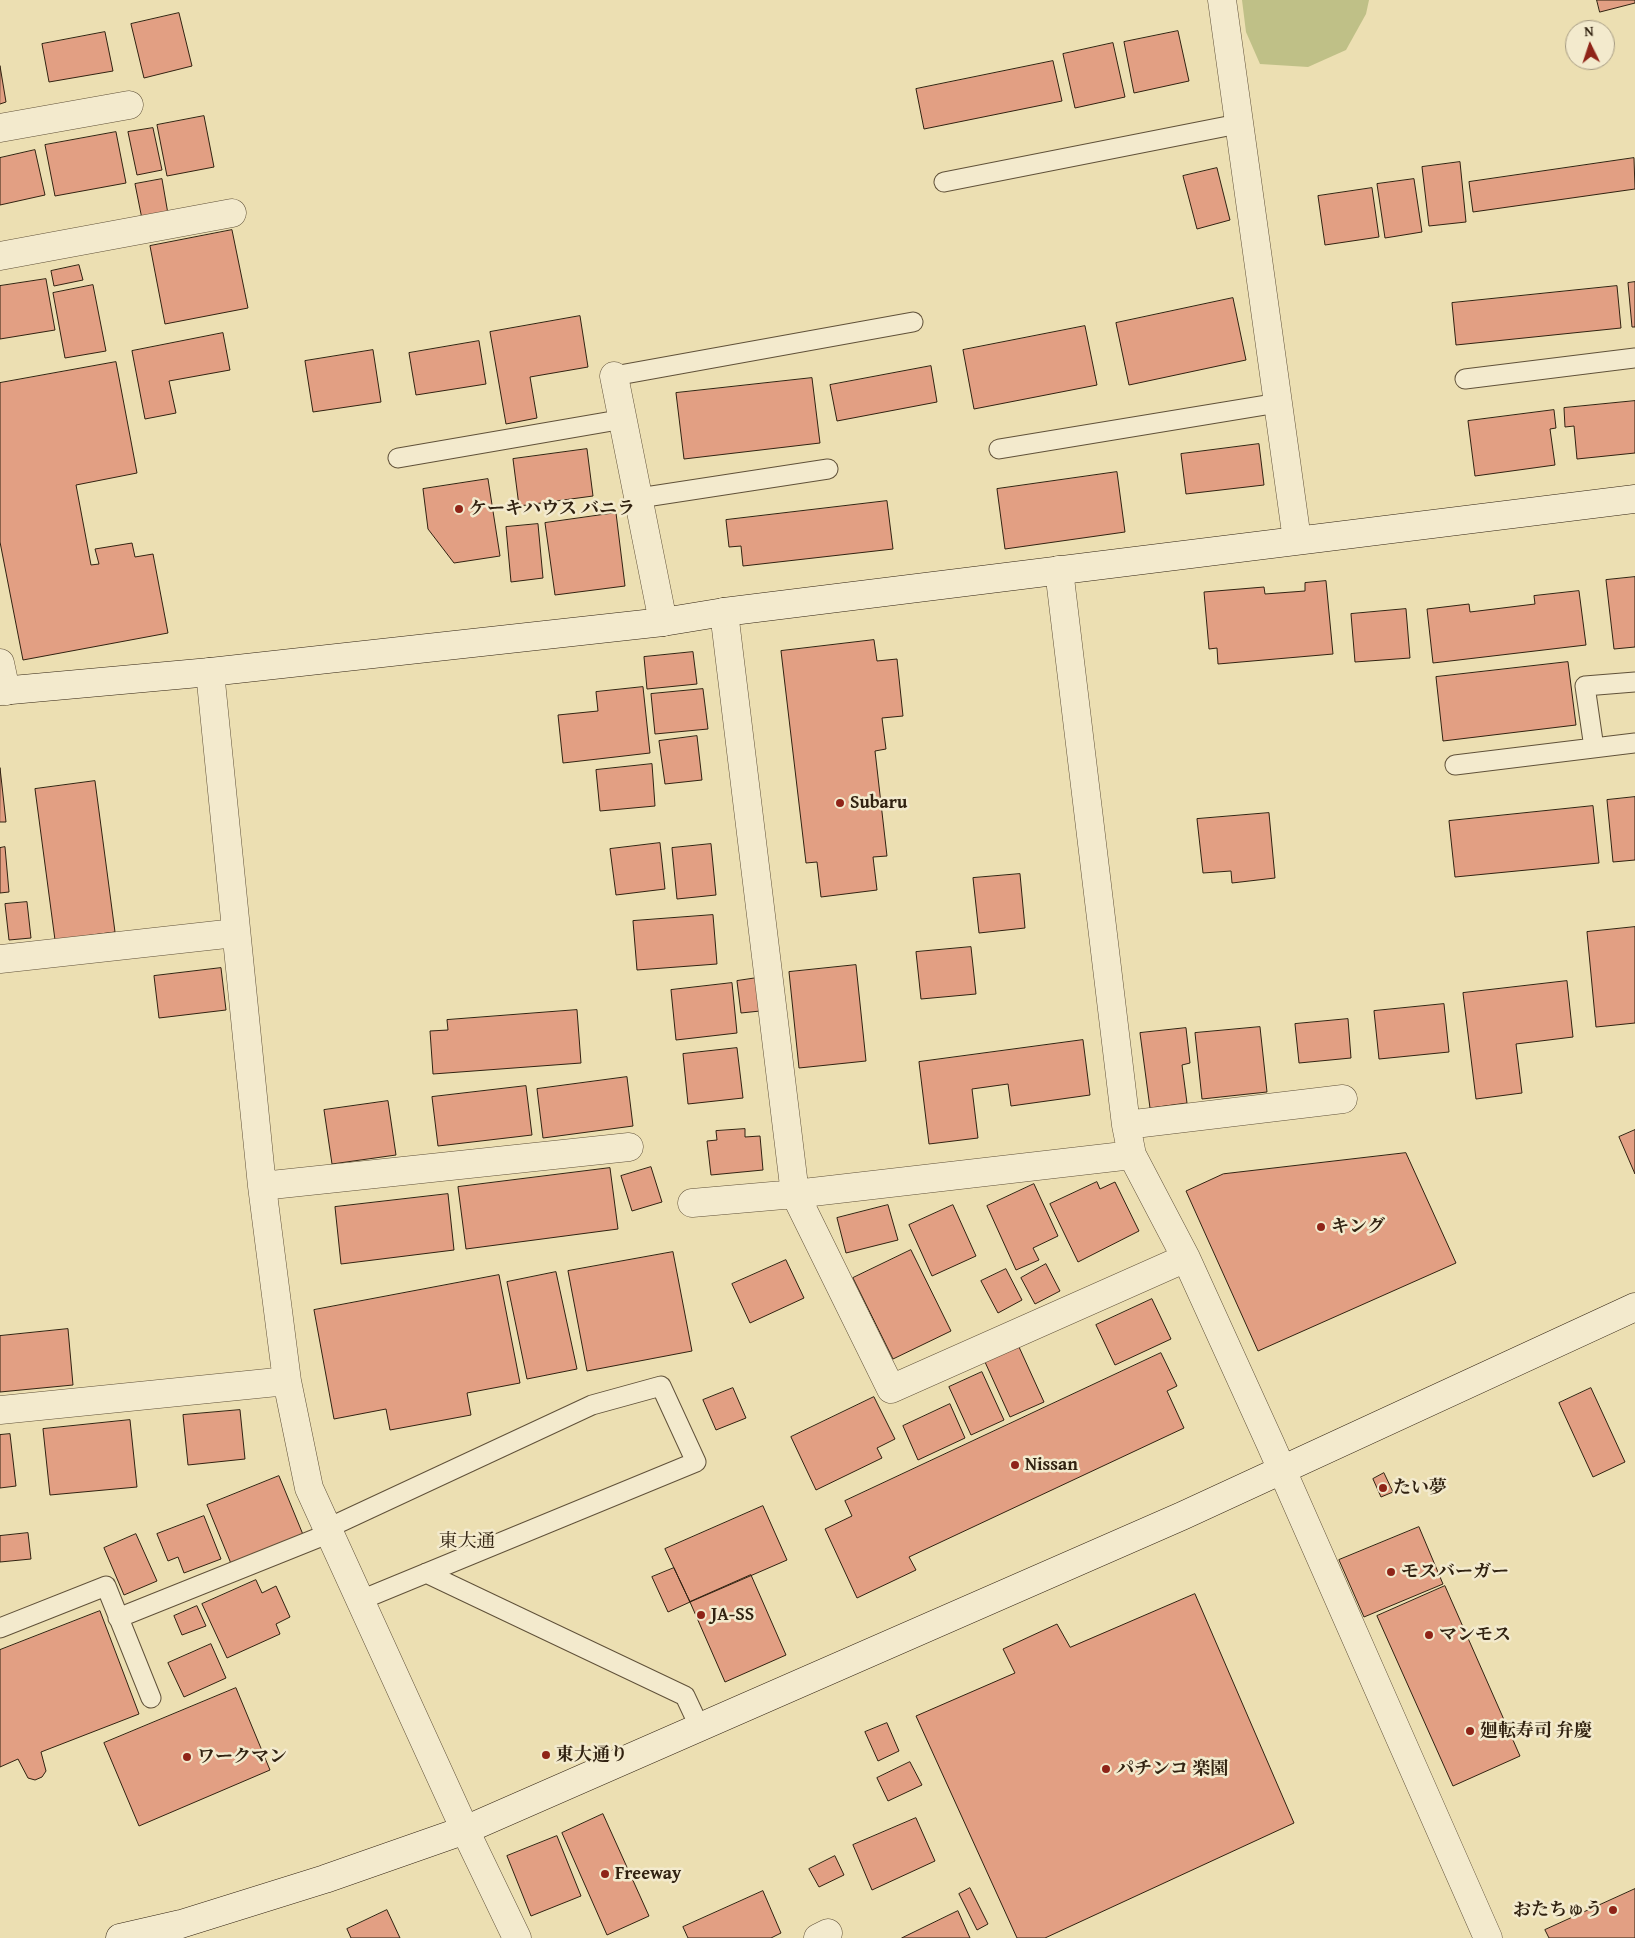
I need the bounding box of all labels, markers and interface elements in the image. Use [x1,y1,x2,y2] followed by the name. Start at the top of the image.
[1565,20,1615,70] north arrow
[1584,21,1594,41] text: N
[469,498,635,520] place label: ケーキハウス バニラ
[453,503,465,515] marker: ケーキハウス バニラ
[850,792,907,814] place label: Subaru
[834,797,846,809] marker: Subaru
[1331,1216,1385,1238] place label: キング
[1315,1221,1327,1233] marker: キング
[1025,1454,1078,1476] place label: Nissan
[1009,1459,1021,1471] marker: Nissan
[1393,1477,1447,1499] place label: たい夢
[1377,1482,1389,1494] marker: たい夢
[439,1531,495,1553] district label: 東大通
[1401,1561,1509,1583] place label: モスバーガー
[1385,1566,1397,1578] marker: モスバーガー
[711,1604,754,1626] place label: JA-SS
[695,1609,707,1621] marker: JA-SS
[1439,1624,1511,1646] place label: マンモス
[1423,1629,1435,1641] marker: マンモス
[1480,1720,1592,1742] place label: 廻転寿司 弁慶
[1464,1725,1476,1737] marker: 廻転寿司 弁慶
[556,1744,628,1766] place label: 東大通り
[197,1746,287,1768] place label: ワークマン
[540,1749,552,1761] marker: 東大通り
[181,1751,193,1763] marker: ワークマン
[1116,1758,1228,1780] place label: パチンコ 楽園
[1100,1763,1112,1775] marker: パチンコ 楽園
[615,1863,681,1885] place label: Freeway
[599,1868,611,1880] marker: Freeway
[1513,1899,1603,1921] place label: おたちゅう
[1607,1904,1619,1916] marker: おたちゅう

